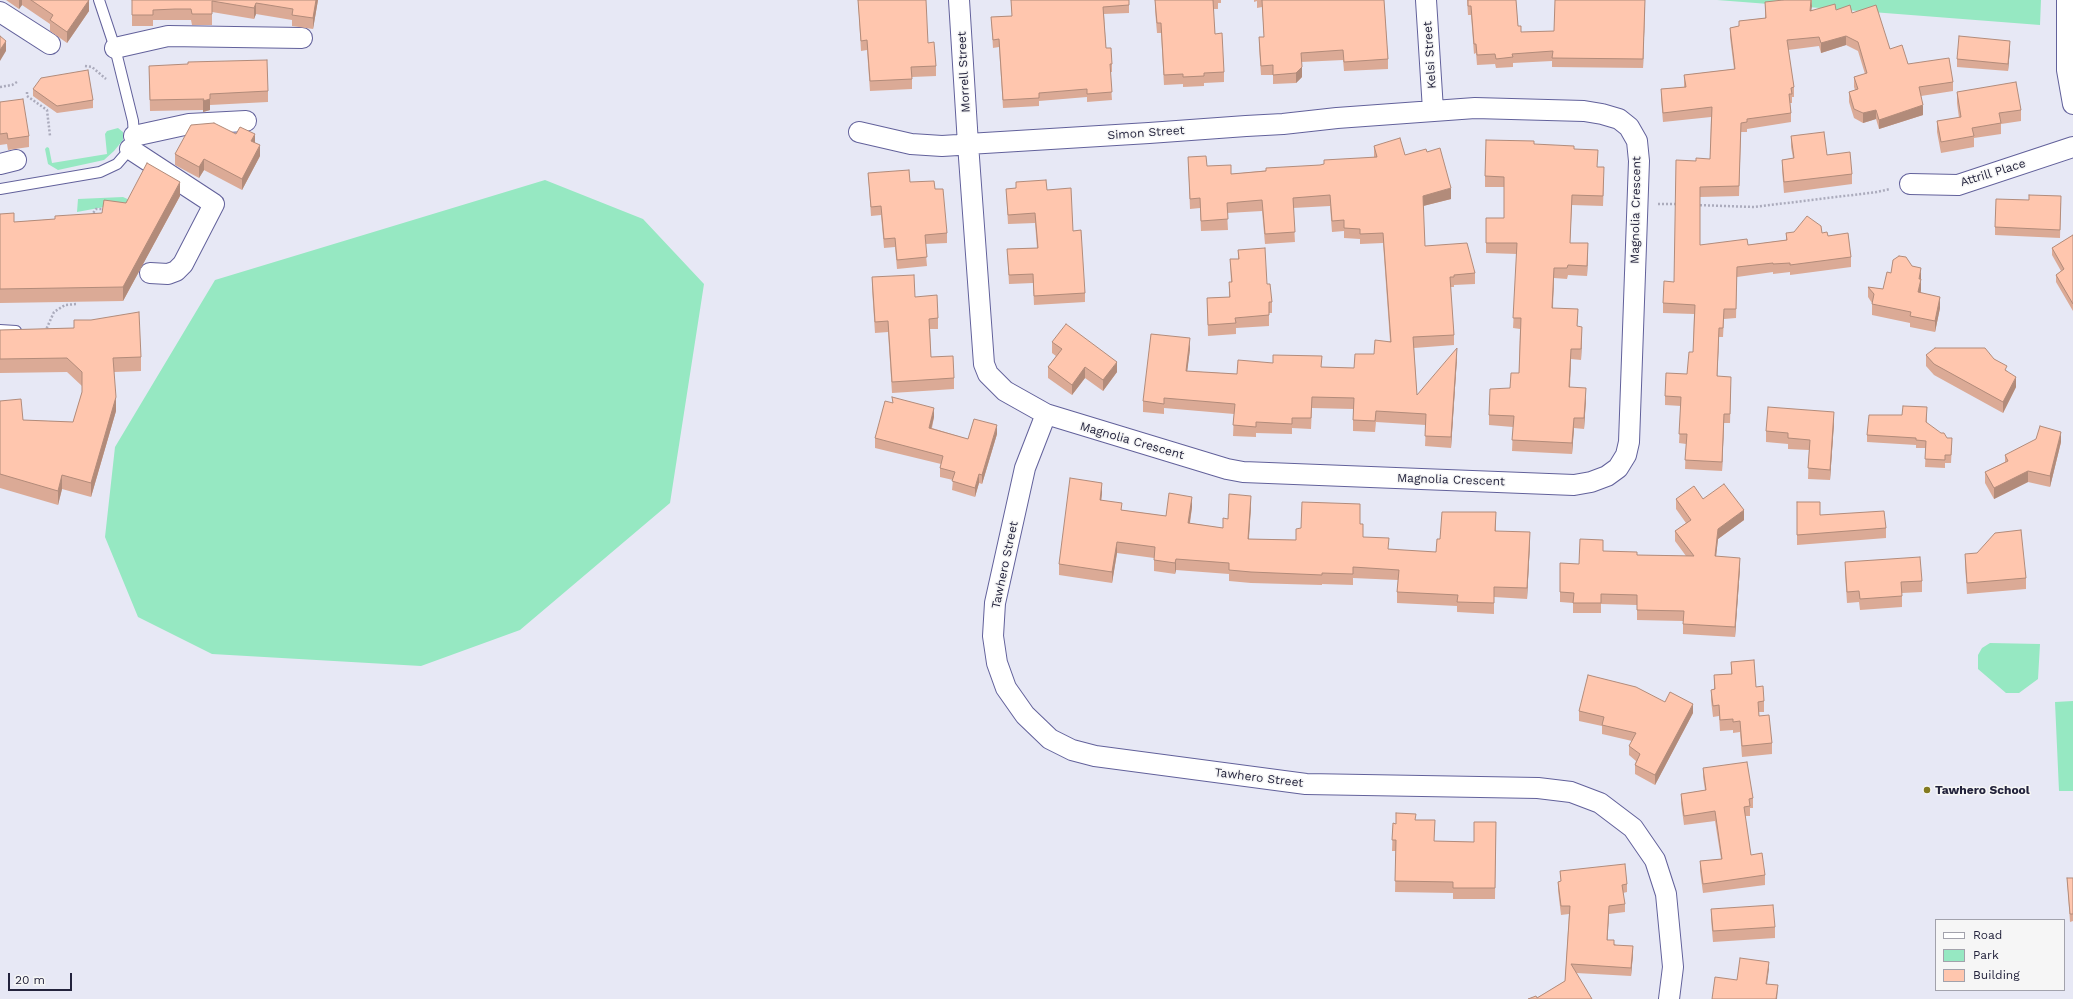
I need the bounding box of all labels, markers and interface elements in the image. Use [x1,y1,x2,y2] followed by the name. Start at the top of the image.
[1420,21,1440,89] street label: Kelsi Street
[955,31,973,113] street label: Morrell Street
[1107,123,1185,143] street label: Simon Street
[1628,156,1644,264] street label: Magnolia Crescent
[1959,156,2027,190] street label: Attrill Place
[1078,419,1186,463] street label: Magnolia Crescent
[1397,471,1505,489] street label: Magnolia Crescent
[989,520,1021,610] street label: Tawhero Street
[1214,765,1304,791] street label: Tawhero Street
[1935,783,2030,797] place label: Tawhero School
[1922,785,1932,795] marker: Tawhero School
[1935,919,2065,991] legend
[1973,928,2002,942] text: Road
[1973,948,1999,962] text: Park
[10,965,74,991] scale bar
[1973,968,2020,982] text: Building
[15,973,45,987] text: 20 m

